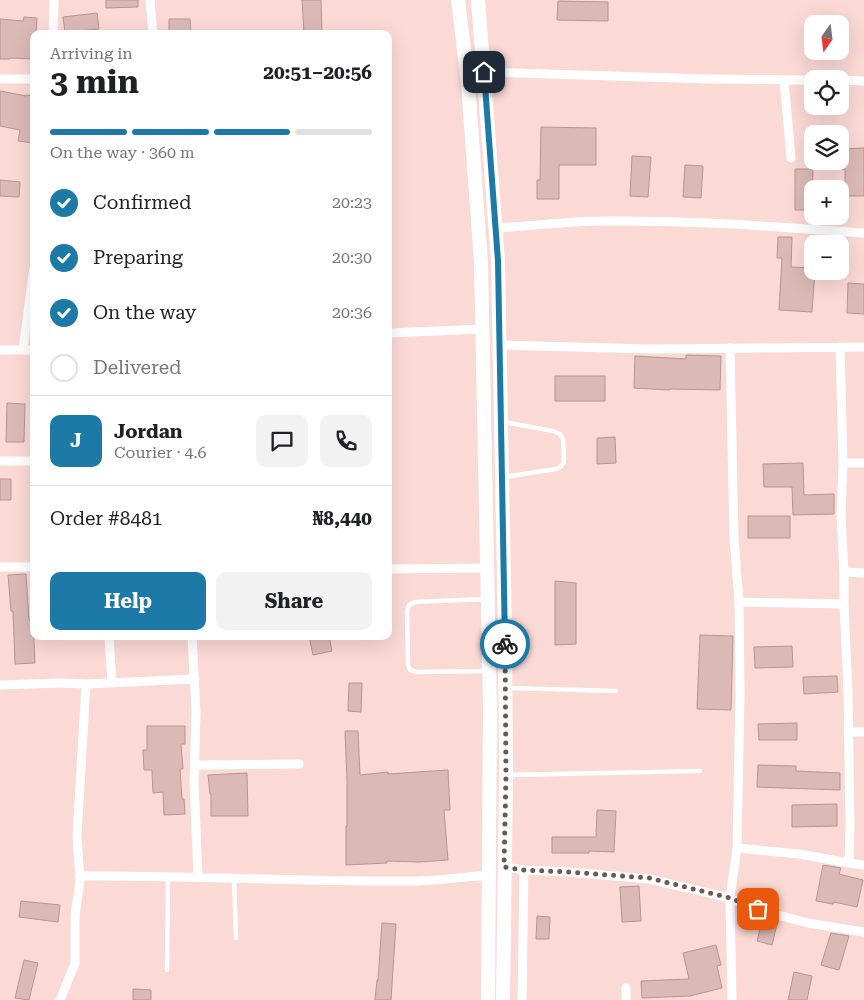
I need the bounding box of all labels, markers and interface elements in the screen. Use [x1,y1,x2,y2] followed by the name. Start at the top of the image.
[804,15,849,60] north arrow
[804,15,849,280] map controls
[50,44,133,63] text: Arriving in
[463,51,505,93] pin
[470,58,498,86] icon: home
[263,61,372,84] text: 20:51–20:56
[50,63,139,101] text: 3 min
[804,70,849,115] button: locate
[804,125,849,170] button: layers
[50,143,195,162] text: On the way · 360 m
[804,180,849,225] button: +
[50,189,78,217] icon: check
[93,191,191,214] text: Confirmed
[332,193,372,212] text: 20:23
[804,235,849,280] button: −
[50,244,78,272] icon: check
[93,246,183,269] text: Preparing
[332,248,372,267] text: 20:30
[50,299,78,327] icon: check
[93,301,196,324] text: On the way
[332,303,372,322] text: 20:36
[93,356,181,379] text: Delivered
[256,415,308,467] button: chat
[320,415,372,467] button: phone
[114,420,183,443] text: Jordan
[70,429,82,452] text: J
[114,443,207,462] text: Courier · 4.6
[50,507,162,530] text: Order #8481
[313,507,372,530] text: ₦8,440
[50,572,206,630] button: Help
[216,572,372,630] button: Share
[480,619,530,669] courier
[491,630,519,658] icon: bike
[737,888,779,930] pin
[744,895,772,923] icon: bag

